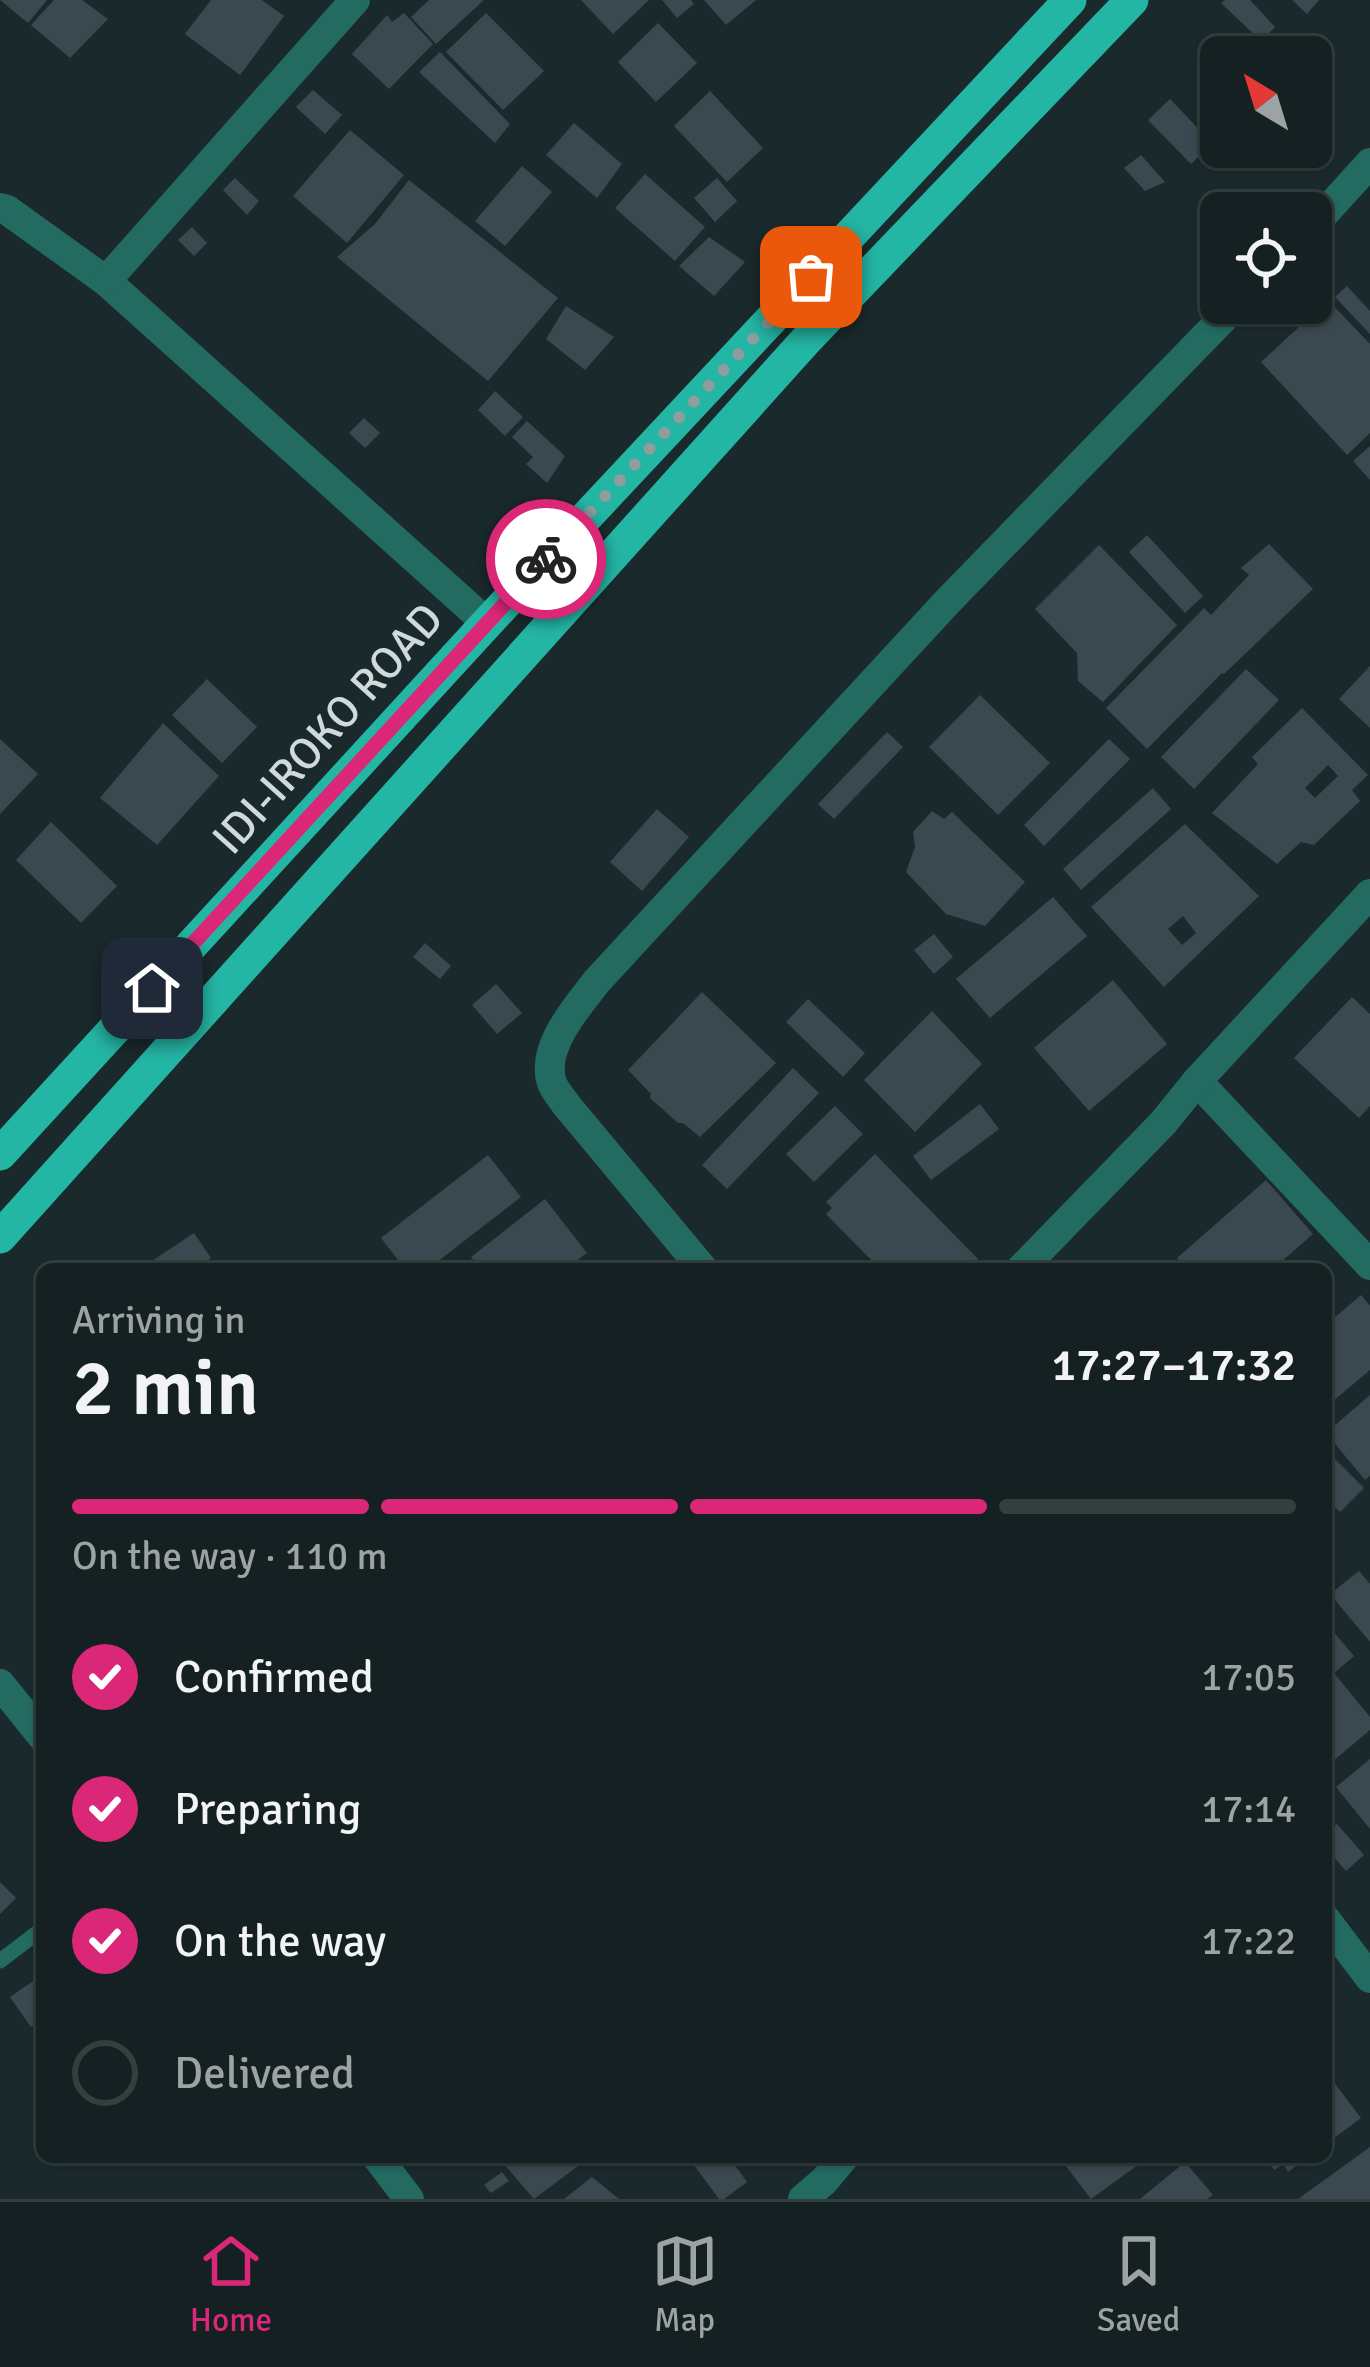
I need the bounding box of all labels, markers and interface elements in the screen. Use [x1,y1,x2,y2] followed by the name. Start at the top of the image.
[1200,36,1332,168] north arrow
[1200,36,1332,324] map controls
[1200,192,1332,324] button: locate
[760,226,862,328] pin
[778,244,844,310] icon: bag
[486,499,606,619] courier
[513,526,579,592] icon: bike
[201,592,455,866] street label: IDI-IROKO ROAD
[101,937,203,1039] pin
[119,955,185,1021] icon: home
[72,1296,246,1344] text: Arriving in
[1052,1338,1296,1393] text: 17:27–17:32
[72,1341,259,1437] text: 2 min
[72,1532,388,1580] text: On the way · 110 m
[72,1644,138,1710] icon: check
[174,1650,374,1705] text: Confirmed
[1201,1653,1296,1701] text: 17:05
[72,1776,138,1842] icon: check
[174,1782,362,1837] text: Preparing
[1201,1785,1296,1833] text: 17:14
[72,1908,138,1974] icon: check
[174,1914,386,1969] text: On the way
[1201,1917,1296,1965] text: 17:22
[174,2046,355,2101] text: Delivered
[190,2228,272,2341] tab: Home
[652,2228,718,2341] tab: Map
[1097,2228,1180,2341] tab: Saved

